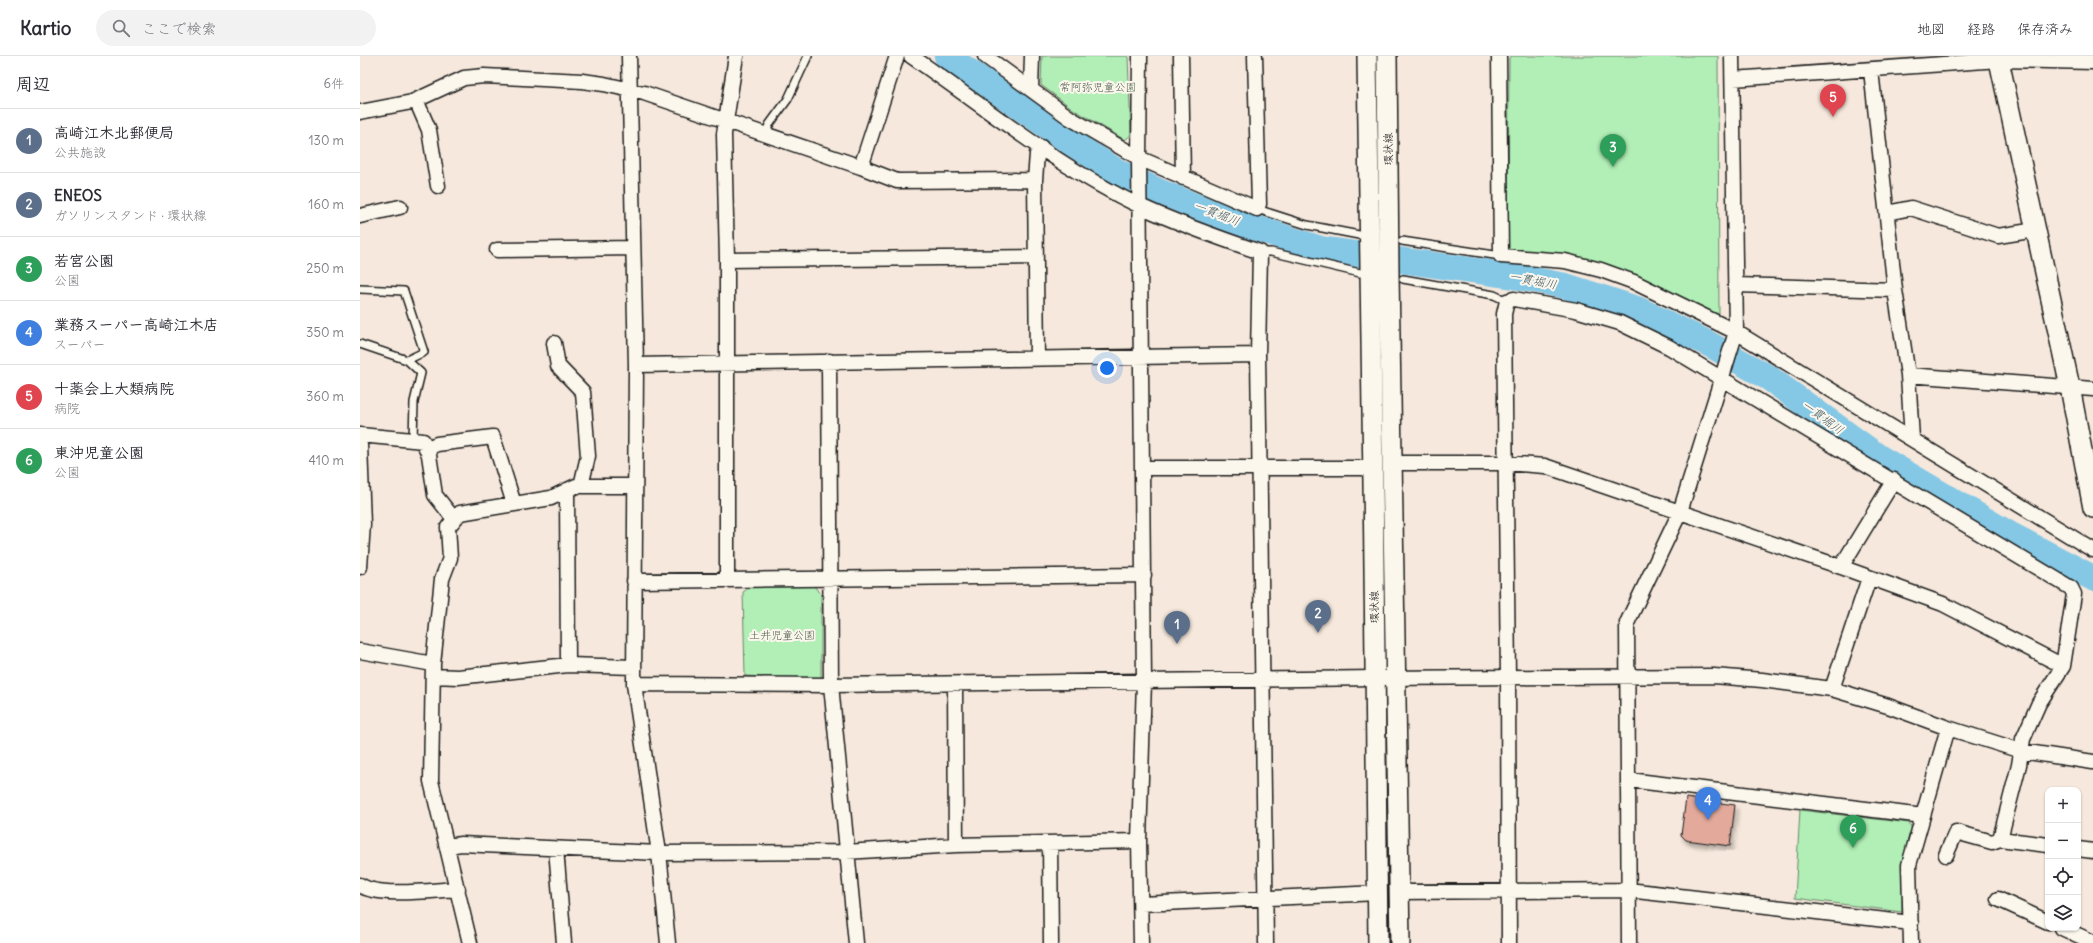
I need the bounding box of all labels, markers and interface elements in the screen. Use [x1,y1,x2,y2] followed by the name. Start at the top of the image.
[96,10,376,46] search box
[20,16,72,40] text: Kartio
[110,17,132,39] icon: search
[142,19,217,38] text: ここで検索
[1917,20,1945,38] text: 地図
[1967,20,1995,38] text: 経路
[2017,20,2073,38] text: 保存済み
[16,73,50,95] text: 周辺
[323,75,344,92] text: 6件
[1060,80,1137,94] park label: 常阿弥児童公園
[1820,84,1846,117] pin: 5
[54,123,174,142] text: 高崎江木北郵便局
[26,132,32,149] text: 1
[308,132,344,149] text: 130 m
[1381,133,1395,166] street label: 環状線
[1600,134,1626,167] pin: 3
[54,144,106,161] text: 公共施設
[54,186,102,205] text: ENEOS
[25,196,33,213] text: 2
[308,196,344,213] text: 160 m
[1192,197,1242,229] water label: 一貫堀川
[54,207,206,224] text: ガソリンスタンド · 環状線
[54,251,114,270] text: 若宮公園
[25,260,33,277] text: 3
[306,260,344,277] text: 250 m
[1508,268,1558,292] water label: 一貫堀川
[54,272,80,289] text: 公園
[54,315,218,334] text: 業務スーパー高崎江木店
[25,324,33,341] text: 4
[306,324,344,341] text: 350 m
[54,336,105,353] text: スーパー
[1097,358,1117,378] your location
[54,379,174,398] text: 十薬会上大類病院
[25,388,33,405] text: 5
[306,388,344,405] text: 360 m
[1799,397,1847,437] water label: 一貫堀川
[54,400,80,417] text: 病院
[54,443,144,462] text: 東沖児童公園
[25,452,33,469] text: 6
[308,452,344,469] text: 410 m
[54,464,80,481] text: 公園
[1367,591,1381,624] street label: 環状線
[1305,600,1331,633] pin: 2
[1164,611,1190,644] pin: 1
[749,628,815,642] park label: 土井児童公園
[1695,787,1721,820] pin: 4
[2045,787,2081,931] map controls
[2045,787,2081,823] button: +
[1840,815,1866,848] pin: 6
[2045,823,2081,859] button: −
[2045,859,2081,895] button: locate
[2045,895,2081,931] button: layers

